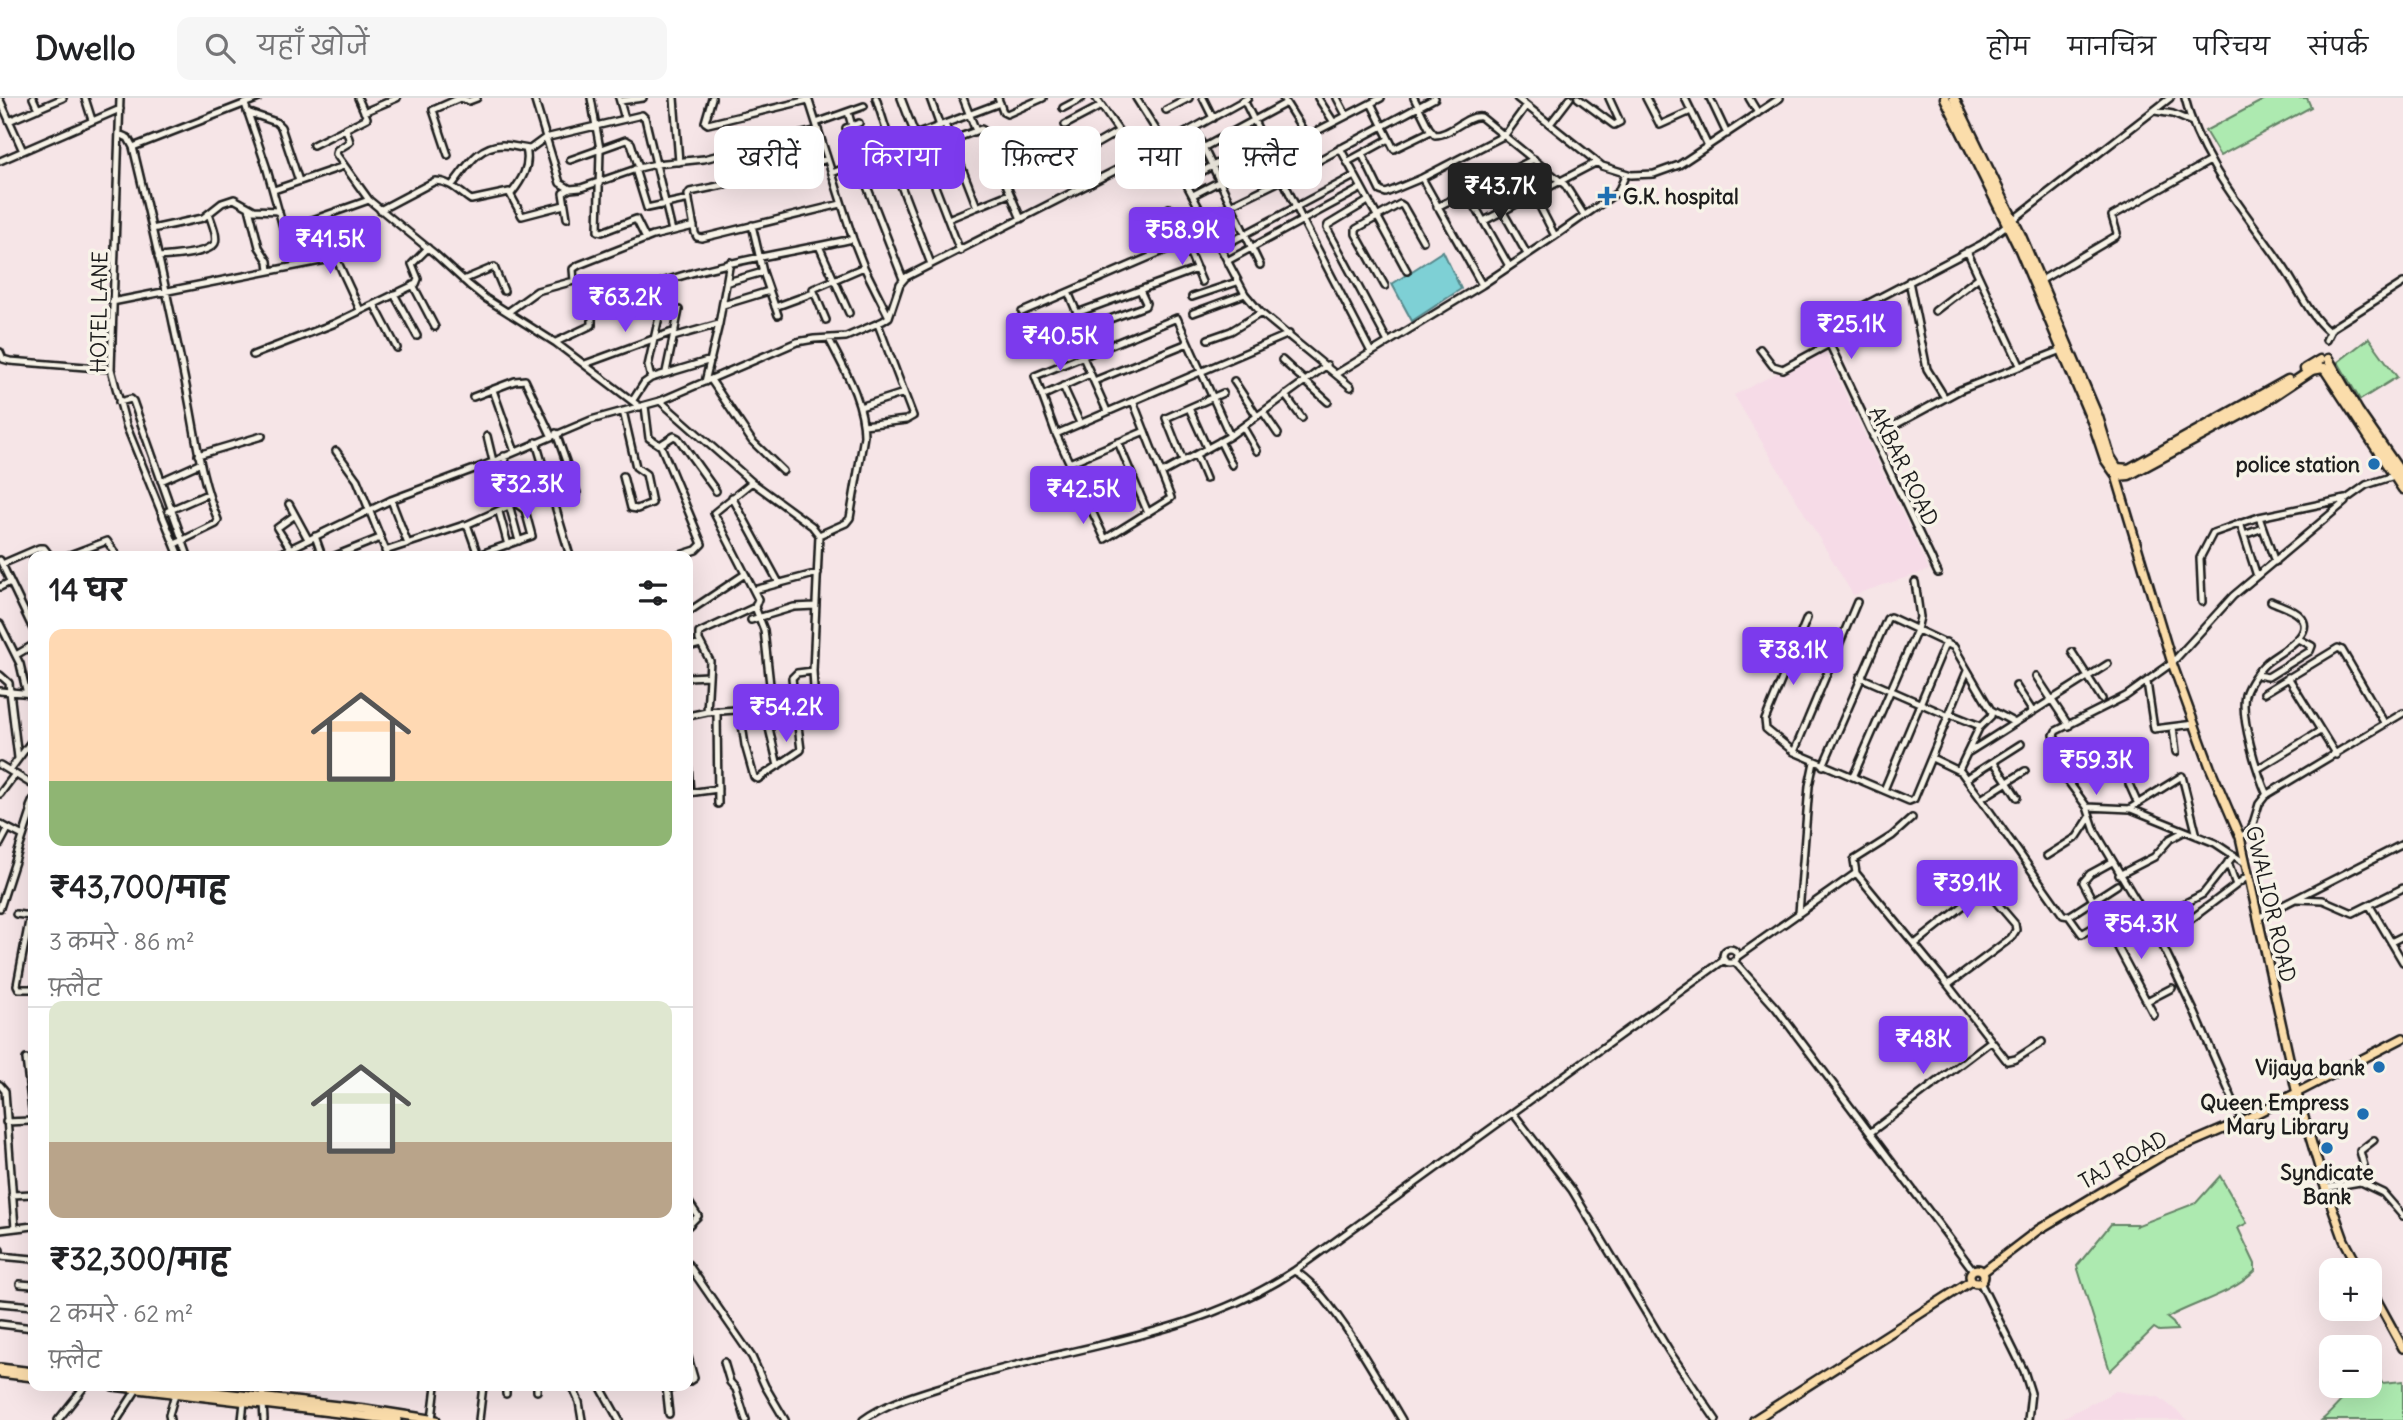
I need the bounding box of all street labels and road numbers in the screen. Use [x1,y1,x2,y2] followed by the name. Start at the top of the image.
[84,251,114,373] street label: HOTEL LANE
[1863,402,1945,530] street label: AKBAR ROAD
[2240,823,2302,985] street label: GWALIOR ROAD
[2074,1125,2172,1195] street label: TAJ ROAD

